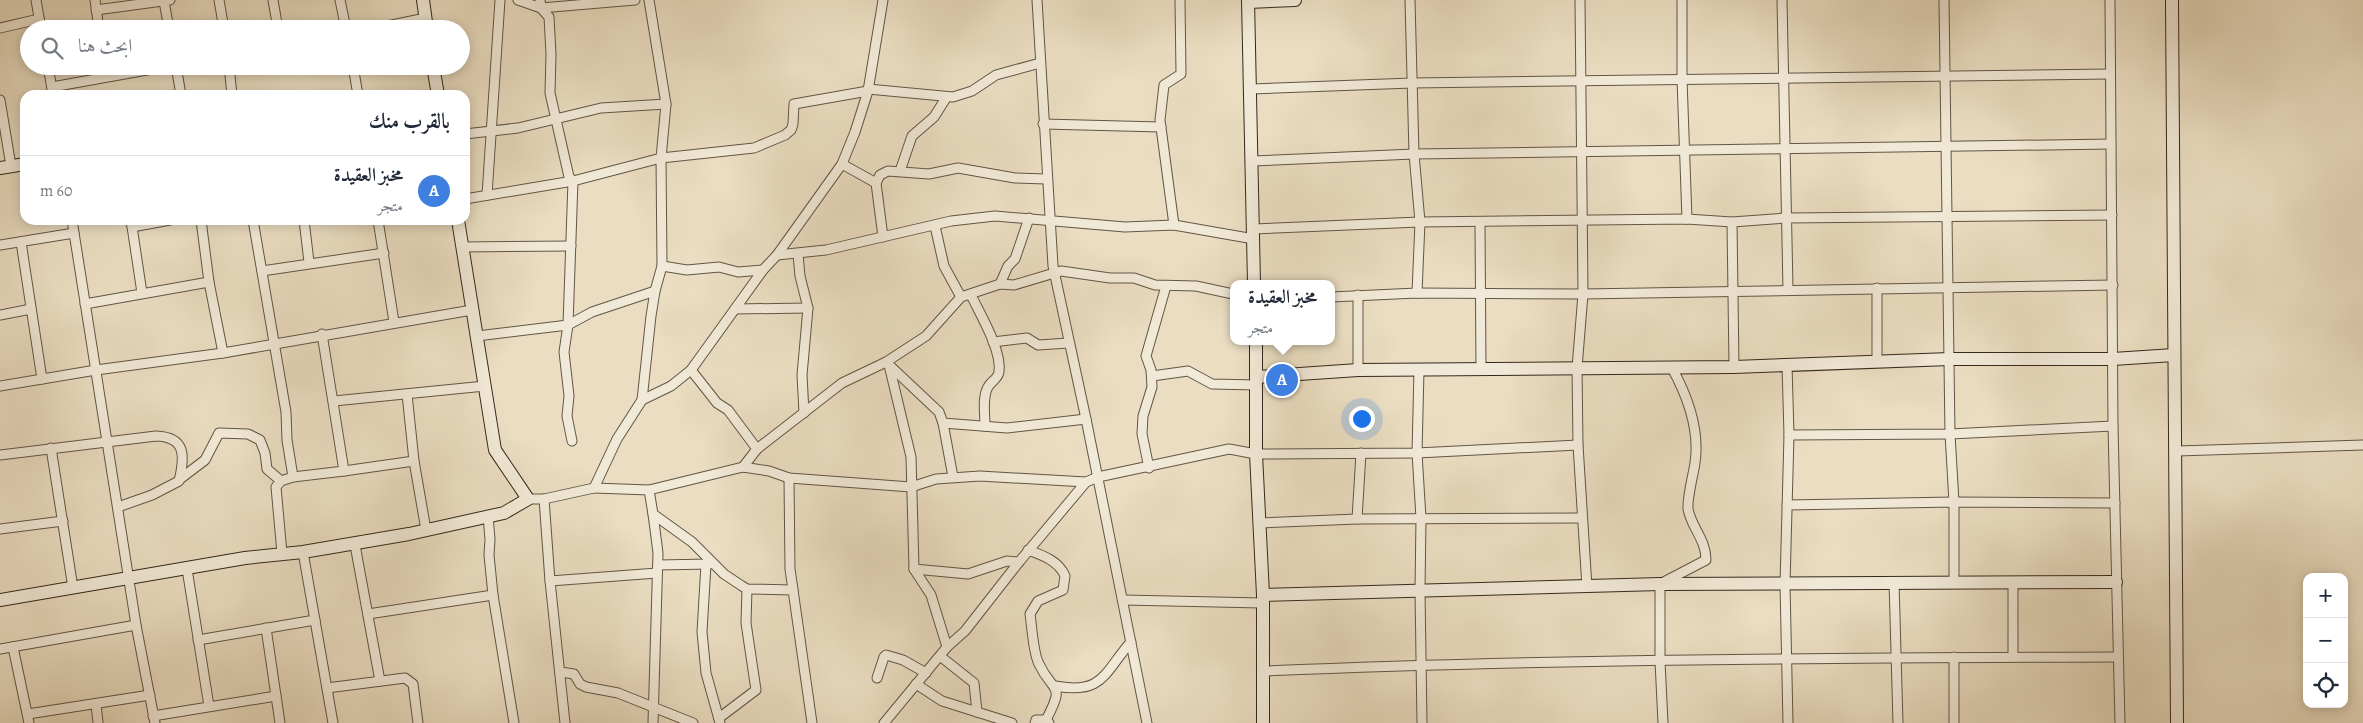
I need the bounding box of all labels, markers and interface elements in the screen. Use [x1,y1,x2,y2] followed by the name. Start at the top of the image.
[20,20,470,75] search box
[78,33,132,59] text: ابحث هنا
[38,34,66,62] icon: search
[369,107,450,135] text: بالقرب منك
[334,162,403,188] text: مخبز العقيدة
[40,180,72,202] text: 60 m
[429,180,439,202] text: A
[378,195,403,217] text: متجر
[1230,280,1335,345] popup
[1248,284,1317,310] text: مخبز العقيدة
[1248,317,1273,339] text: متجر
[1266,361,1298,399] pin: A
[1349,406,1375,432] your location
[2303,573,2348,708] map controls
[2303,573,2348,618] button: +
[2303,618,2348,663] button: −
[2303,663,2348,708] button: locate

